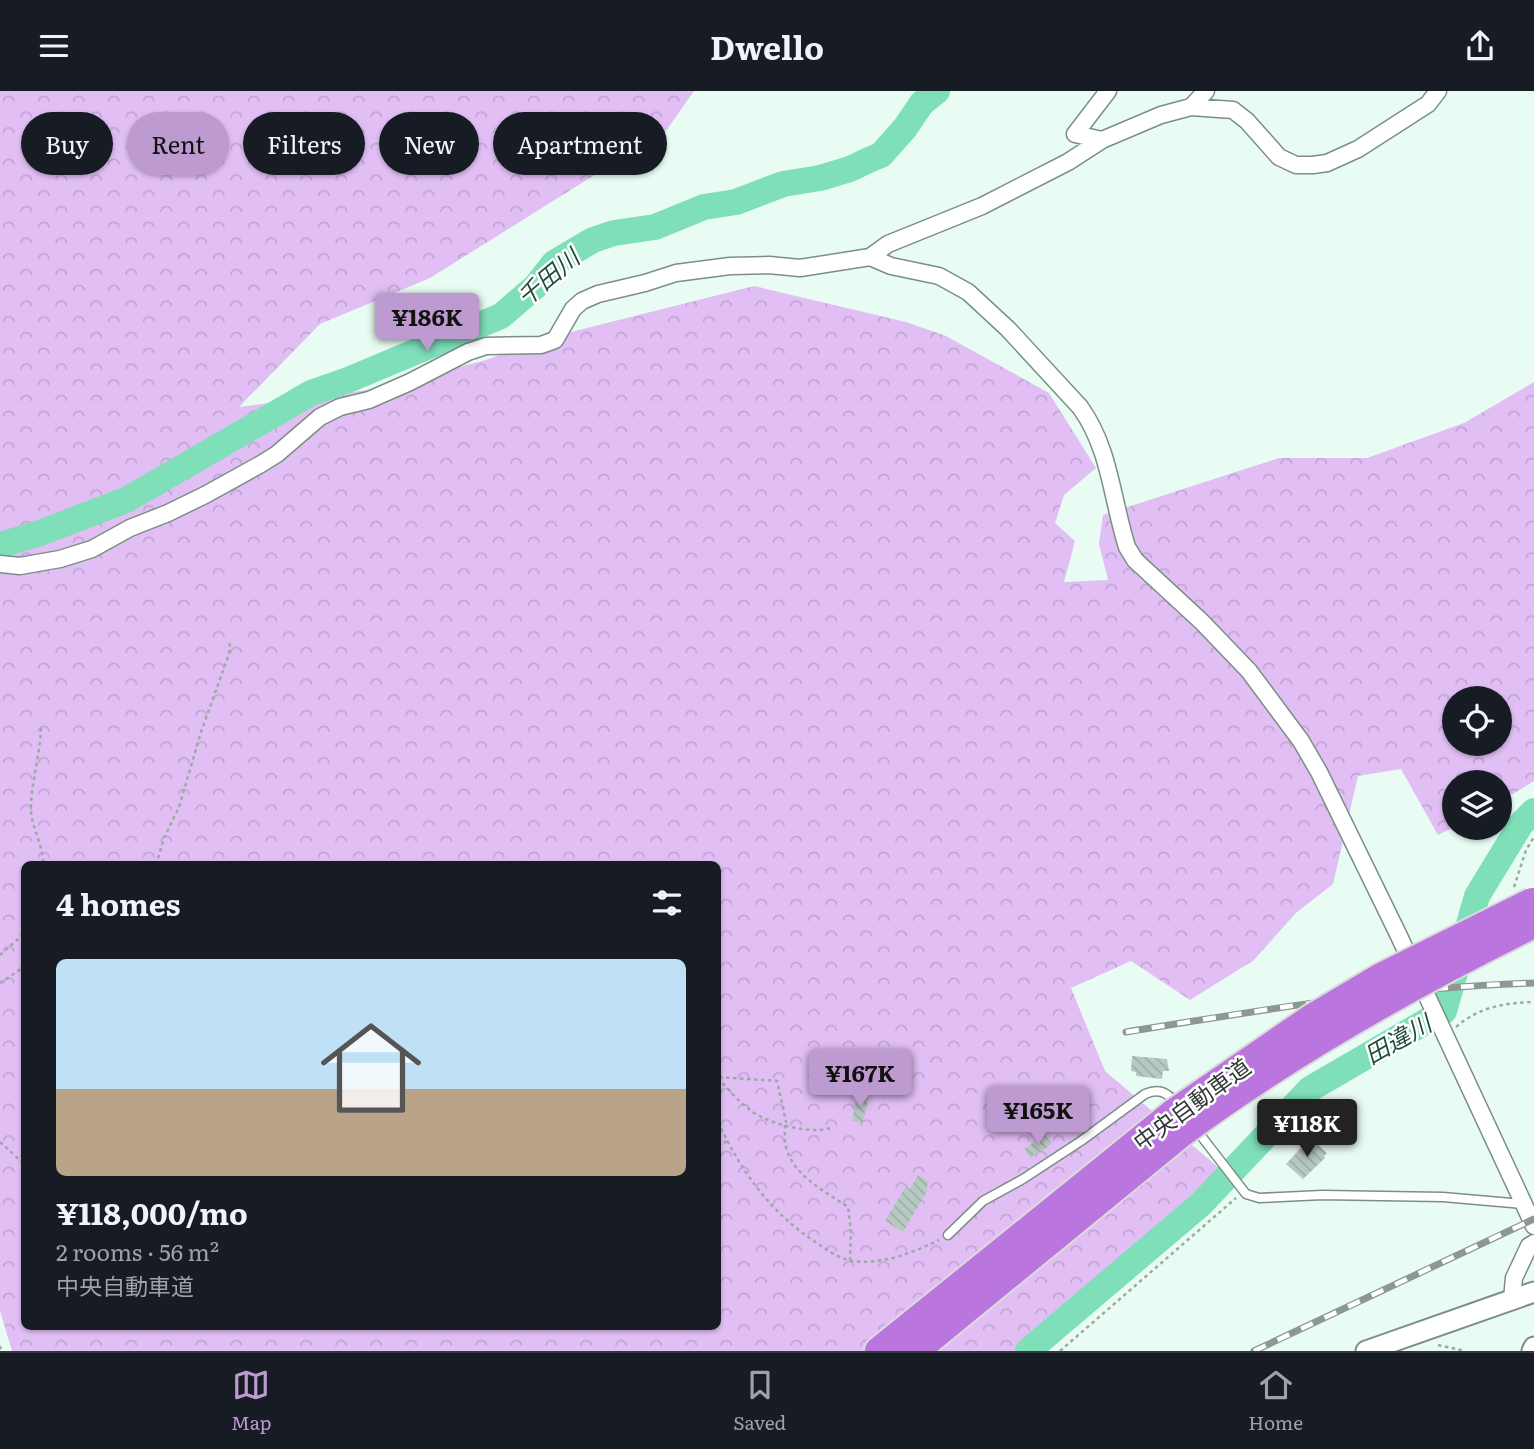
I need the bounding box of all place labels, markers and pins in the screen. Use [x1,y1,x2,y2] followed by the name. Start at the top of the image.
[378,293,476,353] pin: ¥186K
[811,1049,909,1109] pin: ¥167K
[989,1087,1087,1146] pin: ¥165K
[1258,1100,1356,1159] pin: ¥118K

